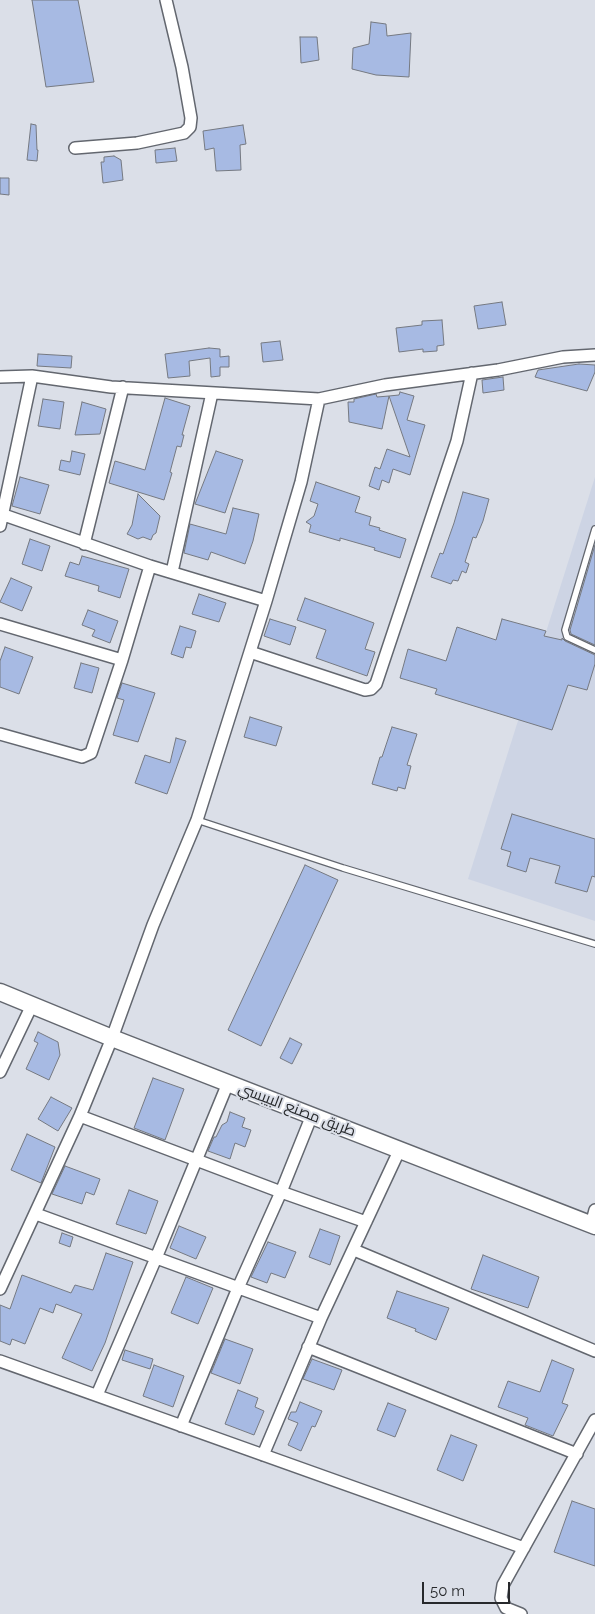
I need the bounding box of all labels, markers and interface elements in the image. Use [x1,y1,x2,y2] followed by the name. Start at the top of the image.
[236,1079,358,1141] street label: طريق مصنع البيبسي
[425,1572,512,1604] scale bar
[430,1582,465,1600] text: 50 m

